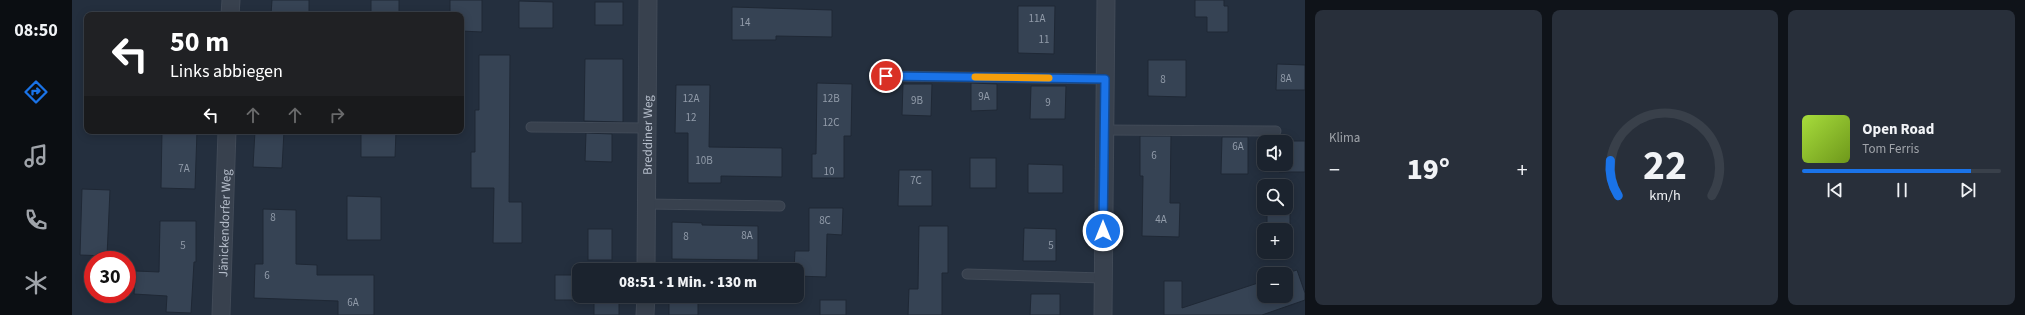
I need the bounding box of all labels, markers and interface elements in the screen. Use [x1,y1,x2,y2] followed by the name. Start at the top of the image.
[1029,11,1045,26] house number: 11A
[740,15,751,30] house number: 14
[14,18,58,43] text: 08:50
[170,22,229,62] text: 50 m
[104,28,156,80] icon: left
[1039,32,1049,47] house number: 11
[170,59,283,84] text: Links abbiegen
[869,59,903,93] pin
[875,65,897,87] icon: arrive
[1280,71,1292,86] house number: 8A
[1160,72,1166,87] house number: 8
[22,78,50,106] icon: directions
[978,89,990,104] house number: 9A
[683,91,699,106] house number: 12A
[822,91,840,106] house number: 12B
[911,93,923,108] house number: 9B
[639,95,657,175] street label: Breddiner Weg
[1045,95,1051,110] house number: 9
[200,104,222,126] icon: left
[242,104,264,126] icon: ahead
[284,104,306,126] icon: ahead
[326,104,348,126] icon: right
[686,110,696,125] house number: 12
[822,115,840,130] house number: 12C
[1862,119,1934,140] text: Open Road
[1329,129,1360,147] text: Klima
[1257,135,1293,303] map controls
[1257,135,1293,171] button: sound
[1643,135,1687,195] text: 22
[1232,139,1244,154] house number: 6A
[1862,140,1919,158] text: Tom Ferris
[22,142,50,170] icon: music
[1151,148,1157,163] house number: 6
[1407,148,1450,191] text: 19°
[695,153,713,168] house number: 10B
[1329,154,1340,186] text: −
[1517,154,1528,186] text: +
[178,161,190,176] house number: 7A
[824,164,834,179] house number: 10
[214,168,236,277] street label: Jänickendorfer Weg
[910,173,922,188] house number: 7C
[1257,179,1293,215] button: search
[1824,179,1846,201] icon: previous
[1891,179,1913,201] icon: pause
[1957,179,1979,201] icon: next
[1649,184,1681,205] text: km/h
[22,206,50,234] icon: phone
[270,210,276,225] house number: 8
[1082,210,1124,252] position arrow
[1155,212,1167,227] house number: 4A
[819,213,831,228] house number: 8C
[1257,223,1293,259] button: +
[741,228,753,243] house number: 8A
[683,229,689,244] house number: 8
[180,238,186,253] house number: 5
[1048,238,1054,253] house number: 5
[84,251,136,303] speed limit sign: 30
[1257,267,1293,303] button: −
[264,268,270,283] house number: 6
[22,269,50,297] icon: climate
[619,272,757,293] text: 08:51 · 1 Min. · 130 m
[347,295,359,310] house number: 6A

